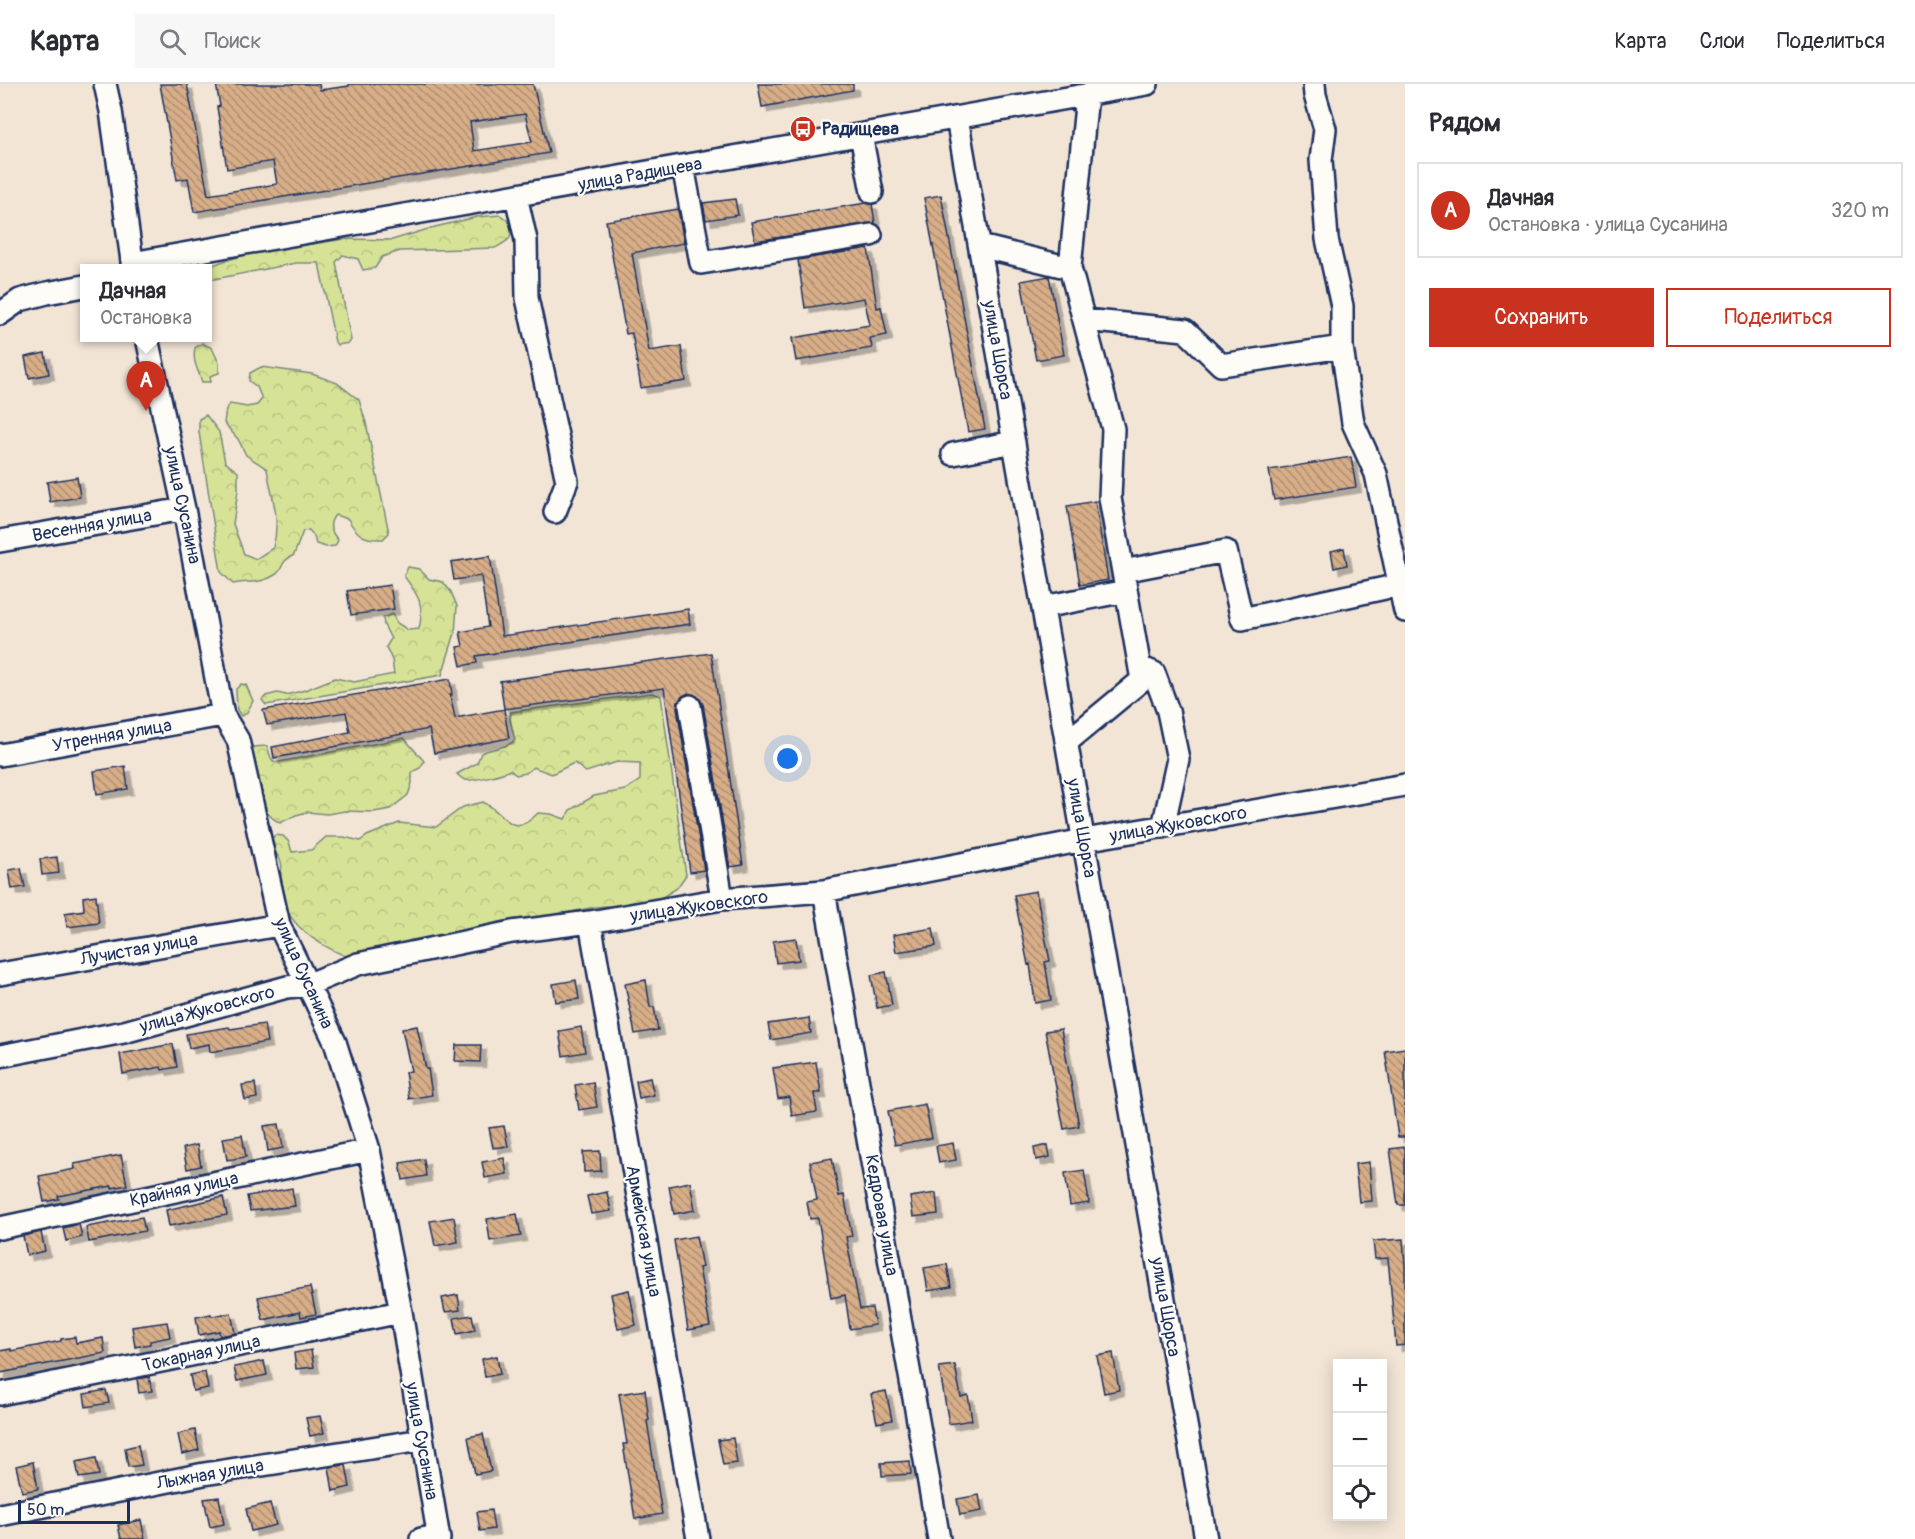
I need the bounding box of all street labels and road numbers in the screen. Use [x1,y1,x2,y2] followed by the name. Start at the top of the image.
[575,152,704,197] street label: улица Радищева
[977,298,1018,402] street label: улица Щорса
[159,443,206,566] street label: улица Сусанина
[31,504,154,547] street label: Весенняя улица
[51,714,174,757] street label: Утренняя улица
[1061,776,1102,880] street label: улица Щорса
[1107,801,1249,848] street label: улица Жуковского
[628,885,770,928] street label: улица Жуковского
[268,913,338,1032] street label: улица Сусанина
[78,928,200,971] street label: Лучистая улица
[136,980,278,1039] street label: улица Жуковского
[860,1153,903,1277] street label: Кедровая улица
[621,1163,666,1299] street label: Армейская улица
[128,1167,241,1212] street label: Крайняя улица
[1145,1255,1186,1359] street label: улица Щорса
[140,1330,262,1377] street label: Токарная улица
[400,1379,443,1502] street label: улица Сусанина
[154,1454,265,1495] street label: Лыжная улица

